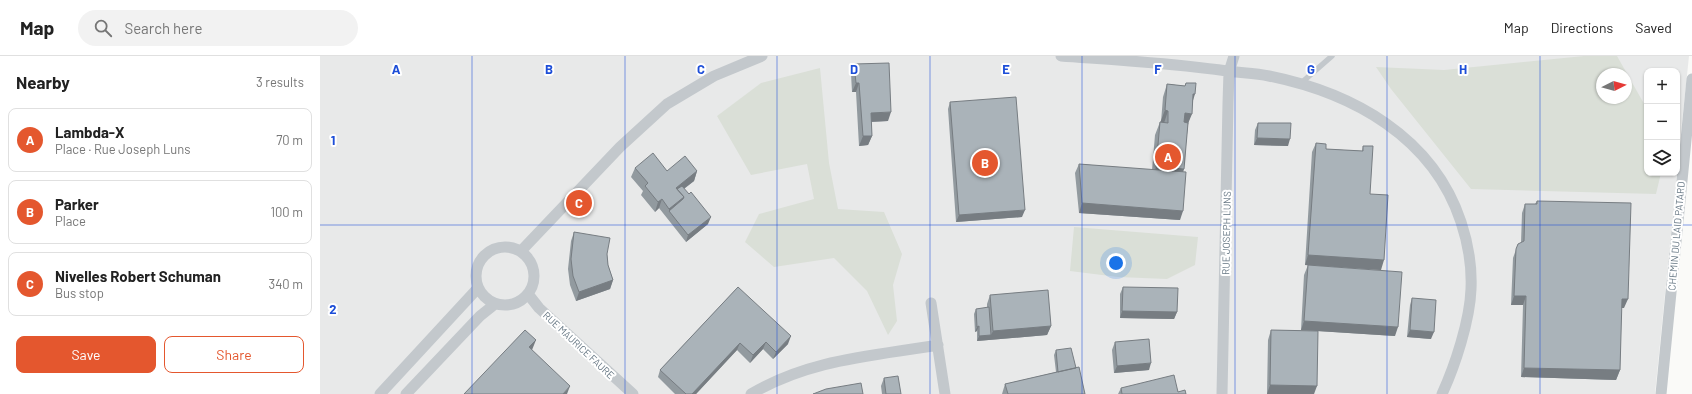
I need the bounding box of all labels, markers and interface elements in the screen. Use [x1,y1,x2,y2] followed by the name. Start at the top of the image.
[78,10,358,46] search box
[20,16,54,39] text: Map
[92,17,114,39] icon: search
[124,19,202,37] text: Search here
[1504,19,1529,36] text: Map
[1551,19,1613,36] text: Directions
[1635,19,1672,36] text: Saved
[392,61,401,77] text: A
[545,61,553,77] text: B
[697,61,705,77] text: C
[850,61,858,77] text: D
[1002,61,1010,77] text: E
[1154,61,1162,77] text: F
[1307,61,1315,77] text: G
[1459,61,1467,77] text: H
[1596,68,1632,104] north arrow
[1644,68,1680,176] map controls
[1644,68,1680,104] button: +
[16,72,70,92] text: Nearby
[256,74,304,90] text: 3 results
[1644,104,1680,140] button: −
[55,123,124,141] text: Lambda-X
[26,132,34,148] text: A
[276,132,303,148] text: 70 m
[331,132,335,148] text: 1
[1644,140,1680,176] button: layers
[55,141,191,157] text: Place · Rue Joseph Luns
[1155,142,1181,172] pin: A
[972,148,998,178] pin: B
[1665,181,1687,291] street label: CHEMIN DU LAID PATARD
[566,188,592,218] pin: C
[1219,191,1233,275] street label: RUE JOSEPH LUNS
[55,195,99,213] text: Parker
[26,204,34,220] text: B
[270,204,303,220] text: 100 m
[55,213,86,229] text: Place
[1106,253,1126,273] your location
[55,267,221,285] text: Nivelles Robert Schuman
[26,276,34,292] text: C
[268,276,303,292] text: 340 m
[55,285,104,301] text: Bus stop
[329,301,337,317] text: 2
[541,309,617,381] street label: RUE MAURICE FAURE
[16,336,156,373] button: Save
[164,336,304,373] button: Share

